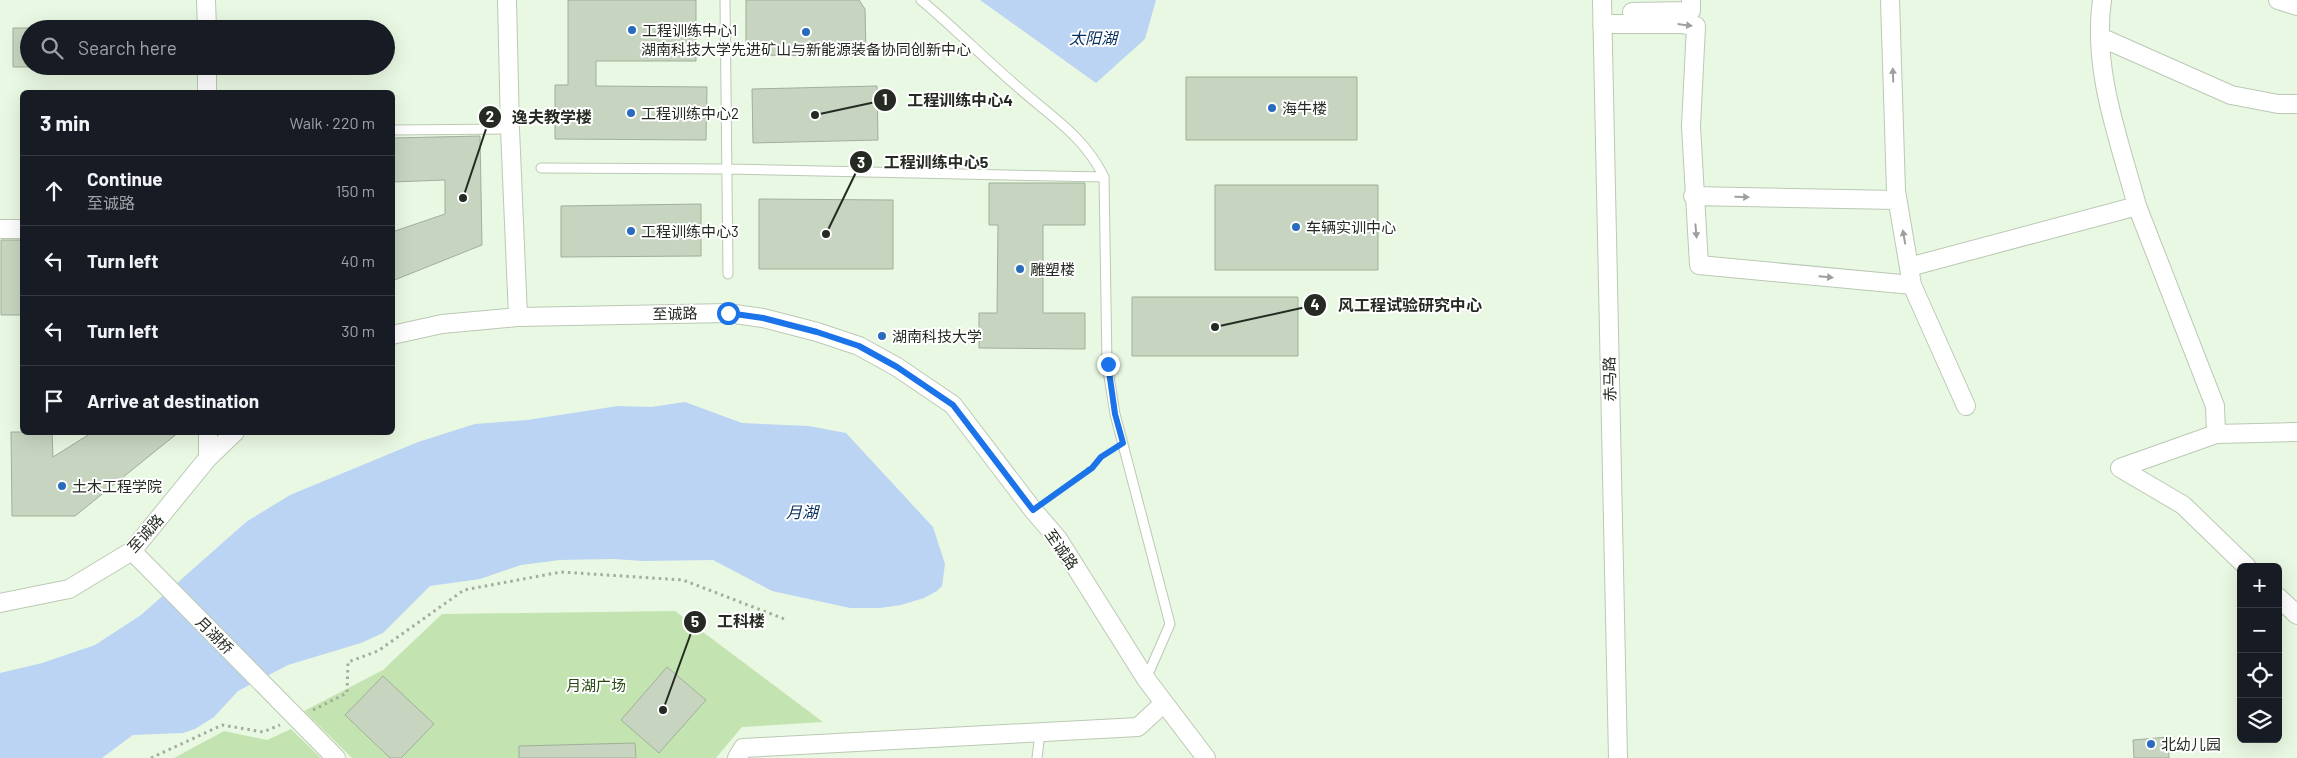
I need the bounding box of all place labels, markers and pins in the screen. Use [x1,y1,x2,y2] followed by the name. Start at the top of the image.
[642,21,737,39] place label: 工程训练中心1
[626,24,638,36] marker: 工程训练中心1
[800,26,812,38] marker: 湖南科技大学先进矿山与新能源装备协同创新中心
[641,40,971,58] place label: 湖南科技大学先进矿山与新能源装备协同创新中心
[873,85,1023,116] callout: 工程训练中心4
[1282,99,1327,117] place label: 海牛楼
[477,102,602,133] callout: 逸夫教学楼
[1266,102,1278,114] marker: 海牛楼
[641,104,739,122] place label: 工程训练中心2
[625,107,637,119] marker: 工程训练中心2
[848,147,998,178] callout: 工程训练中心5
[1306,218,1396,236] place label: 车辆实训中心
[1290,221,1302,233] marker: 车辆实训中心
[641,222,739,240] place label: 工程训练中心3
[625,225,637,237] marker: 工程训练中心3
[1030,260,1075,278] place label: 雕塑楼
[1014,263,1026,275] marker: 雕塑楼
[1303,289,1492,320] callout: 风工程试验研究中心
[892,327,982,345] place label: 湖南科技大学
[876,330,888,342] marker: 湖南科技大学
[72,477,162,495] place label: 土木工程学院
[56,480,68,492] marker: 土木工程学院
[682,606,775,637] callout: 工科楼
[2161,735,2221,753] place label: 北幼儿园
[2145,738,2157,750] marker: 北幼儿园

